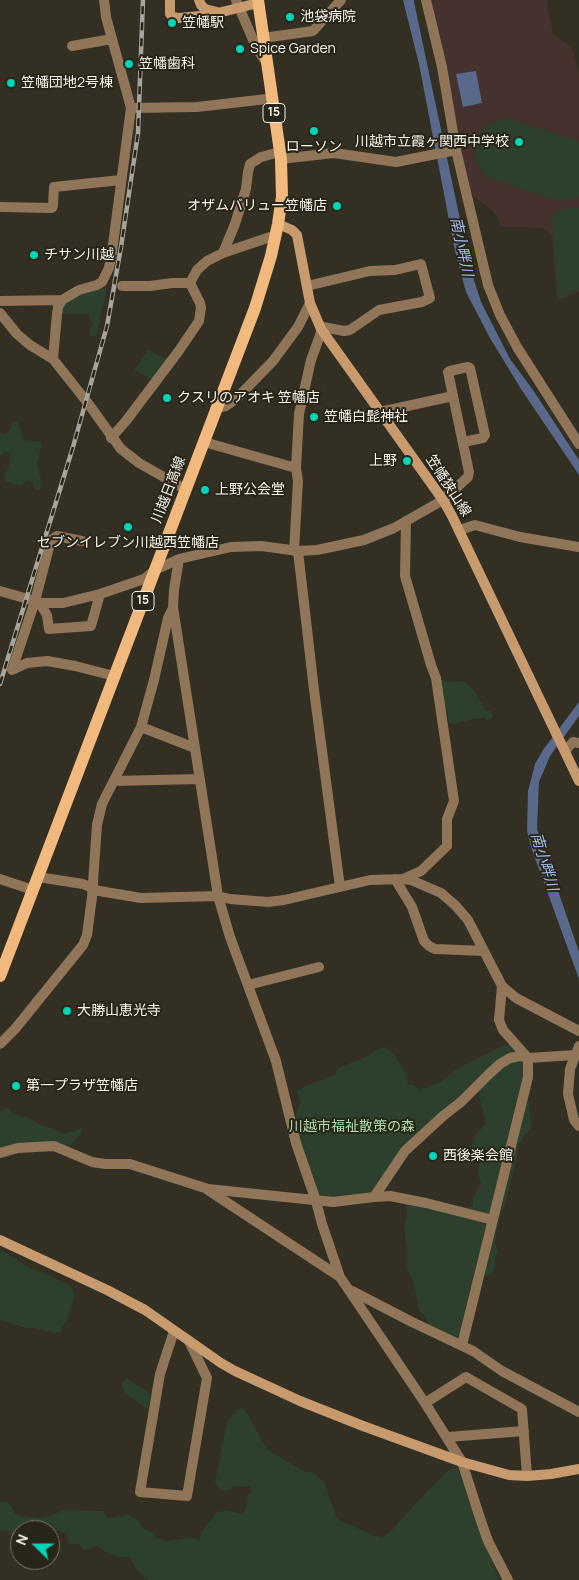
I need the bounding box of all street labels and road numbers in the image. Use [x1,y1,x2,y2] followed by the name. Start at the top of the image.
[263,104,285,122] road number: 15
[422,452,474,520] street label: 笠幡狭山線
[149,454,189,526] street label: 川越日高線
[132,592,154,610] road number: 15

